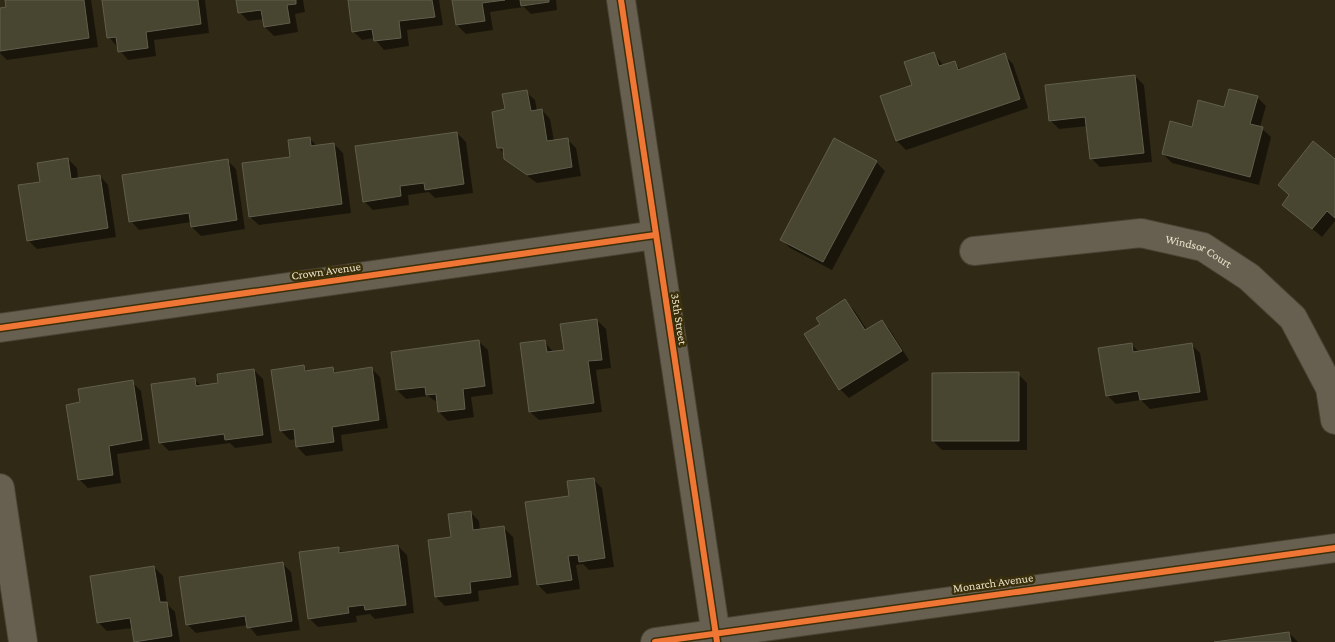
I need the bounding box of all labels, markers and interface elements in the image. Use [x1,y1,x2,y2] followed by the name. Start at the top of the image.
[1164,232,1236,272] street label: Windsor Court
[290,259,362,283] street label: Crown Avenue
[668,292,690,347] street label: 35th Street
[952,570,1034,596] street label: Monarch Avenue

